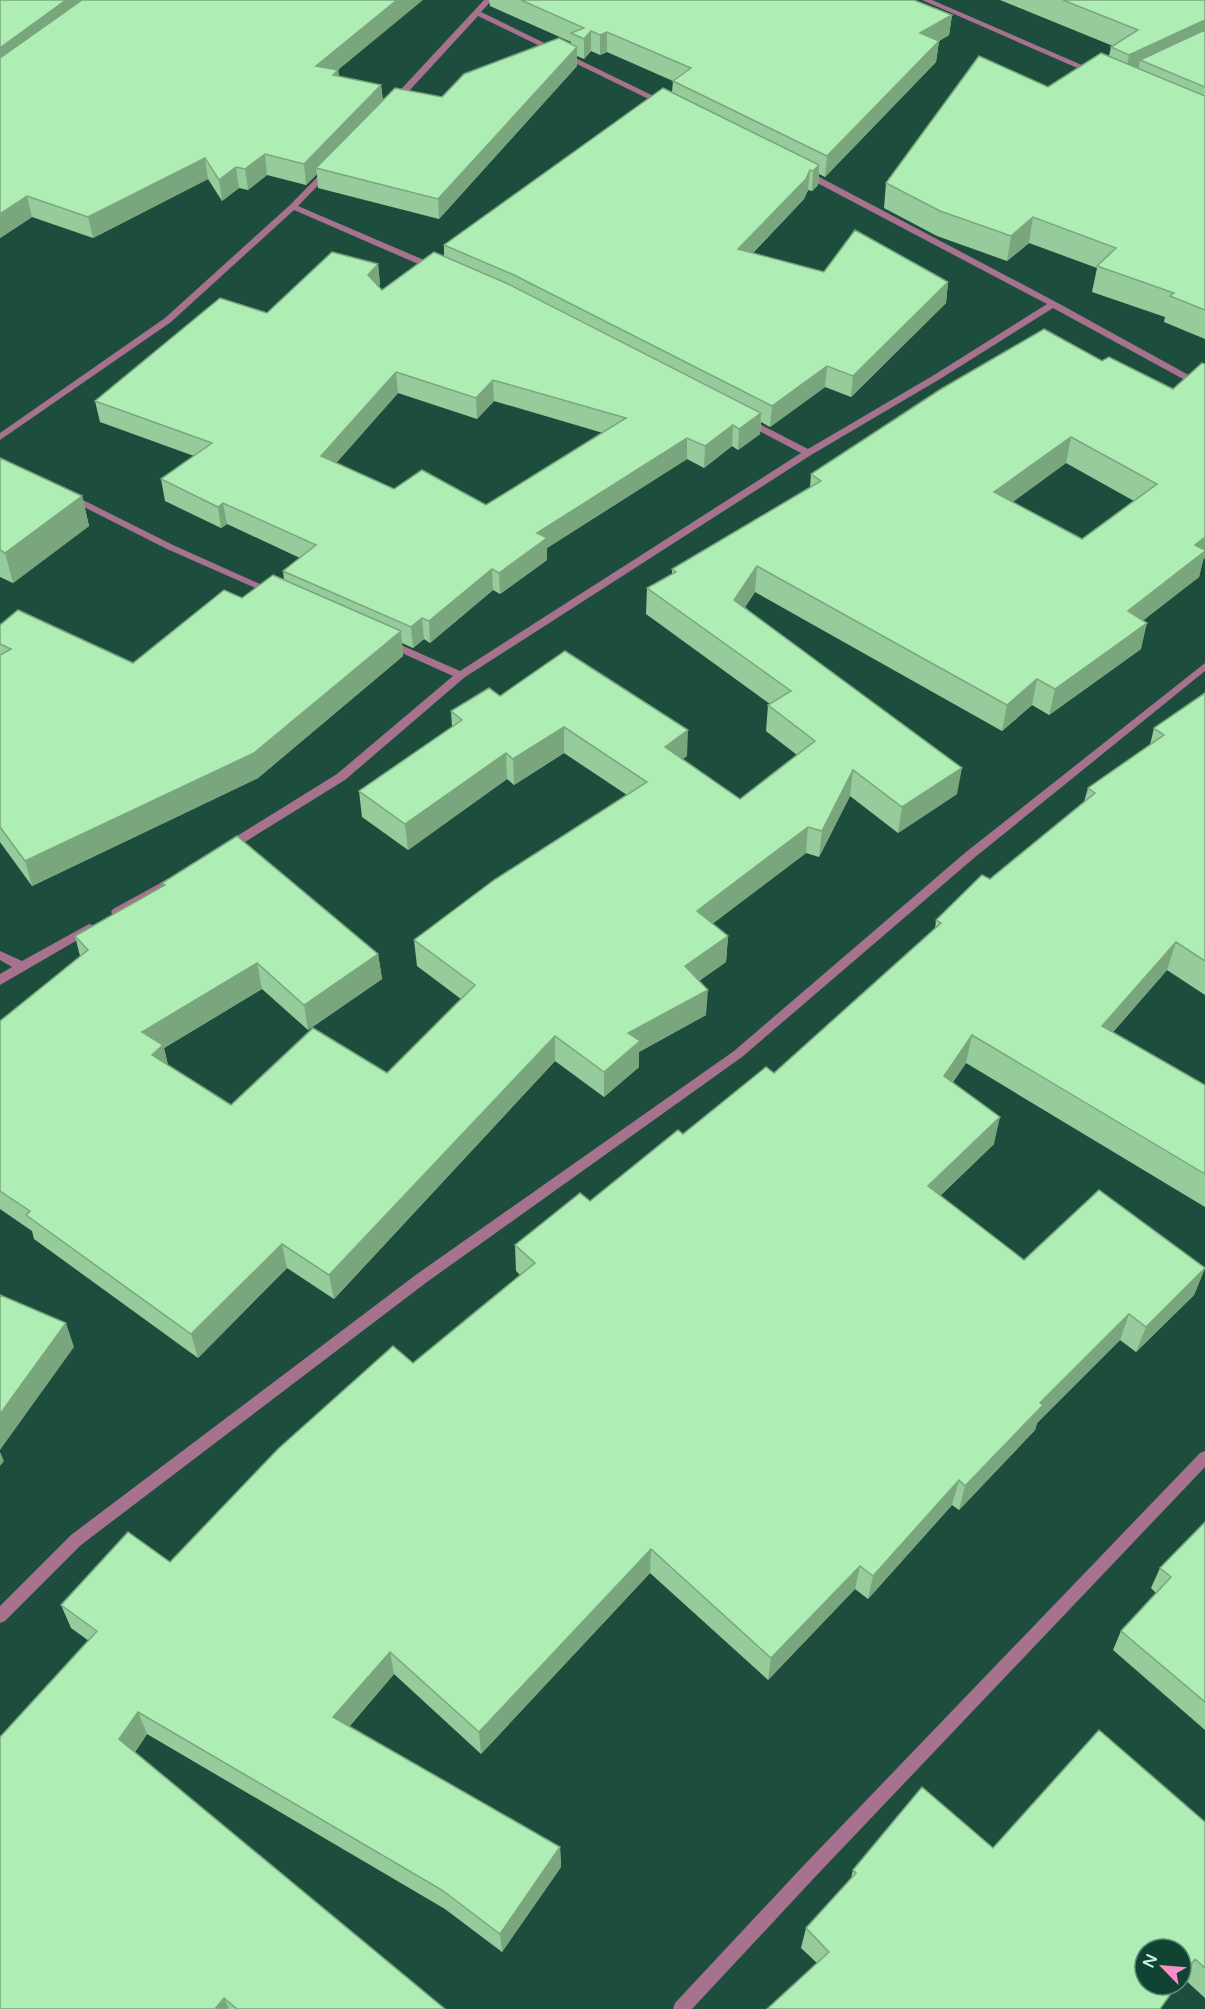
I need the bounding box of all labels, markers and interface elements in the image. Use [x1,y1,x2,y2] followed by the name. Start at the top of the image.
[1133,1937,1193,1997] north arrow
[1139,1951,1162,1971] text: N

